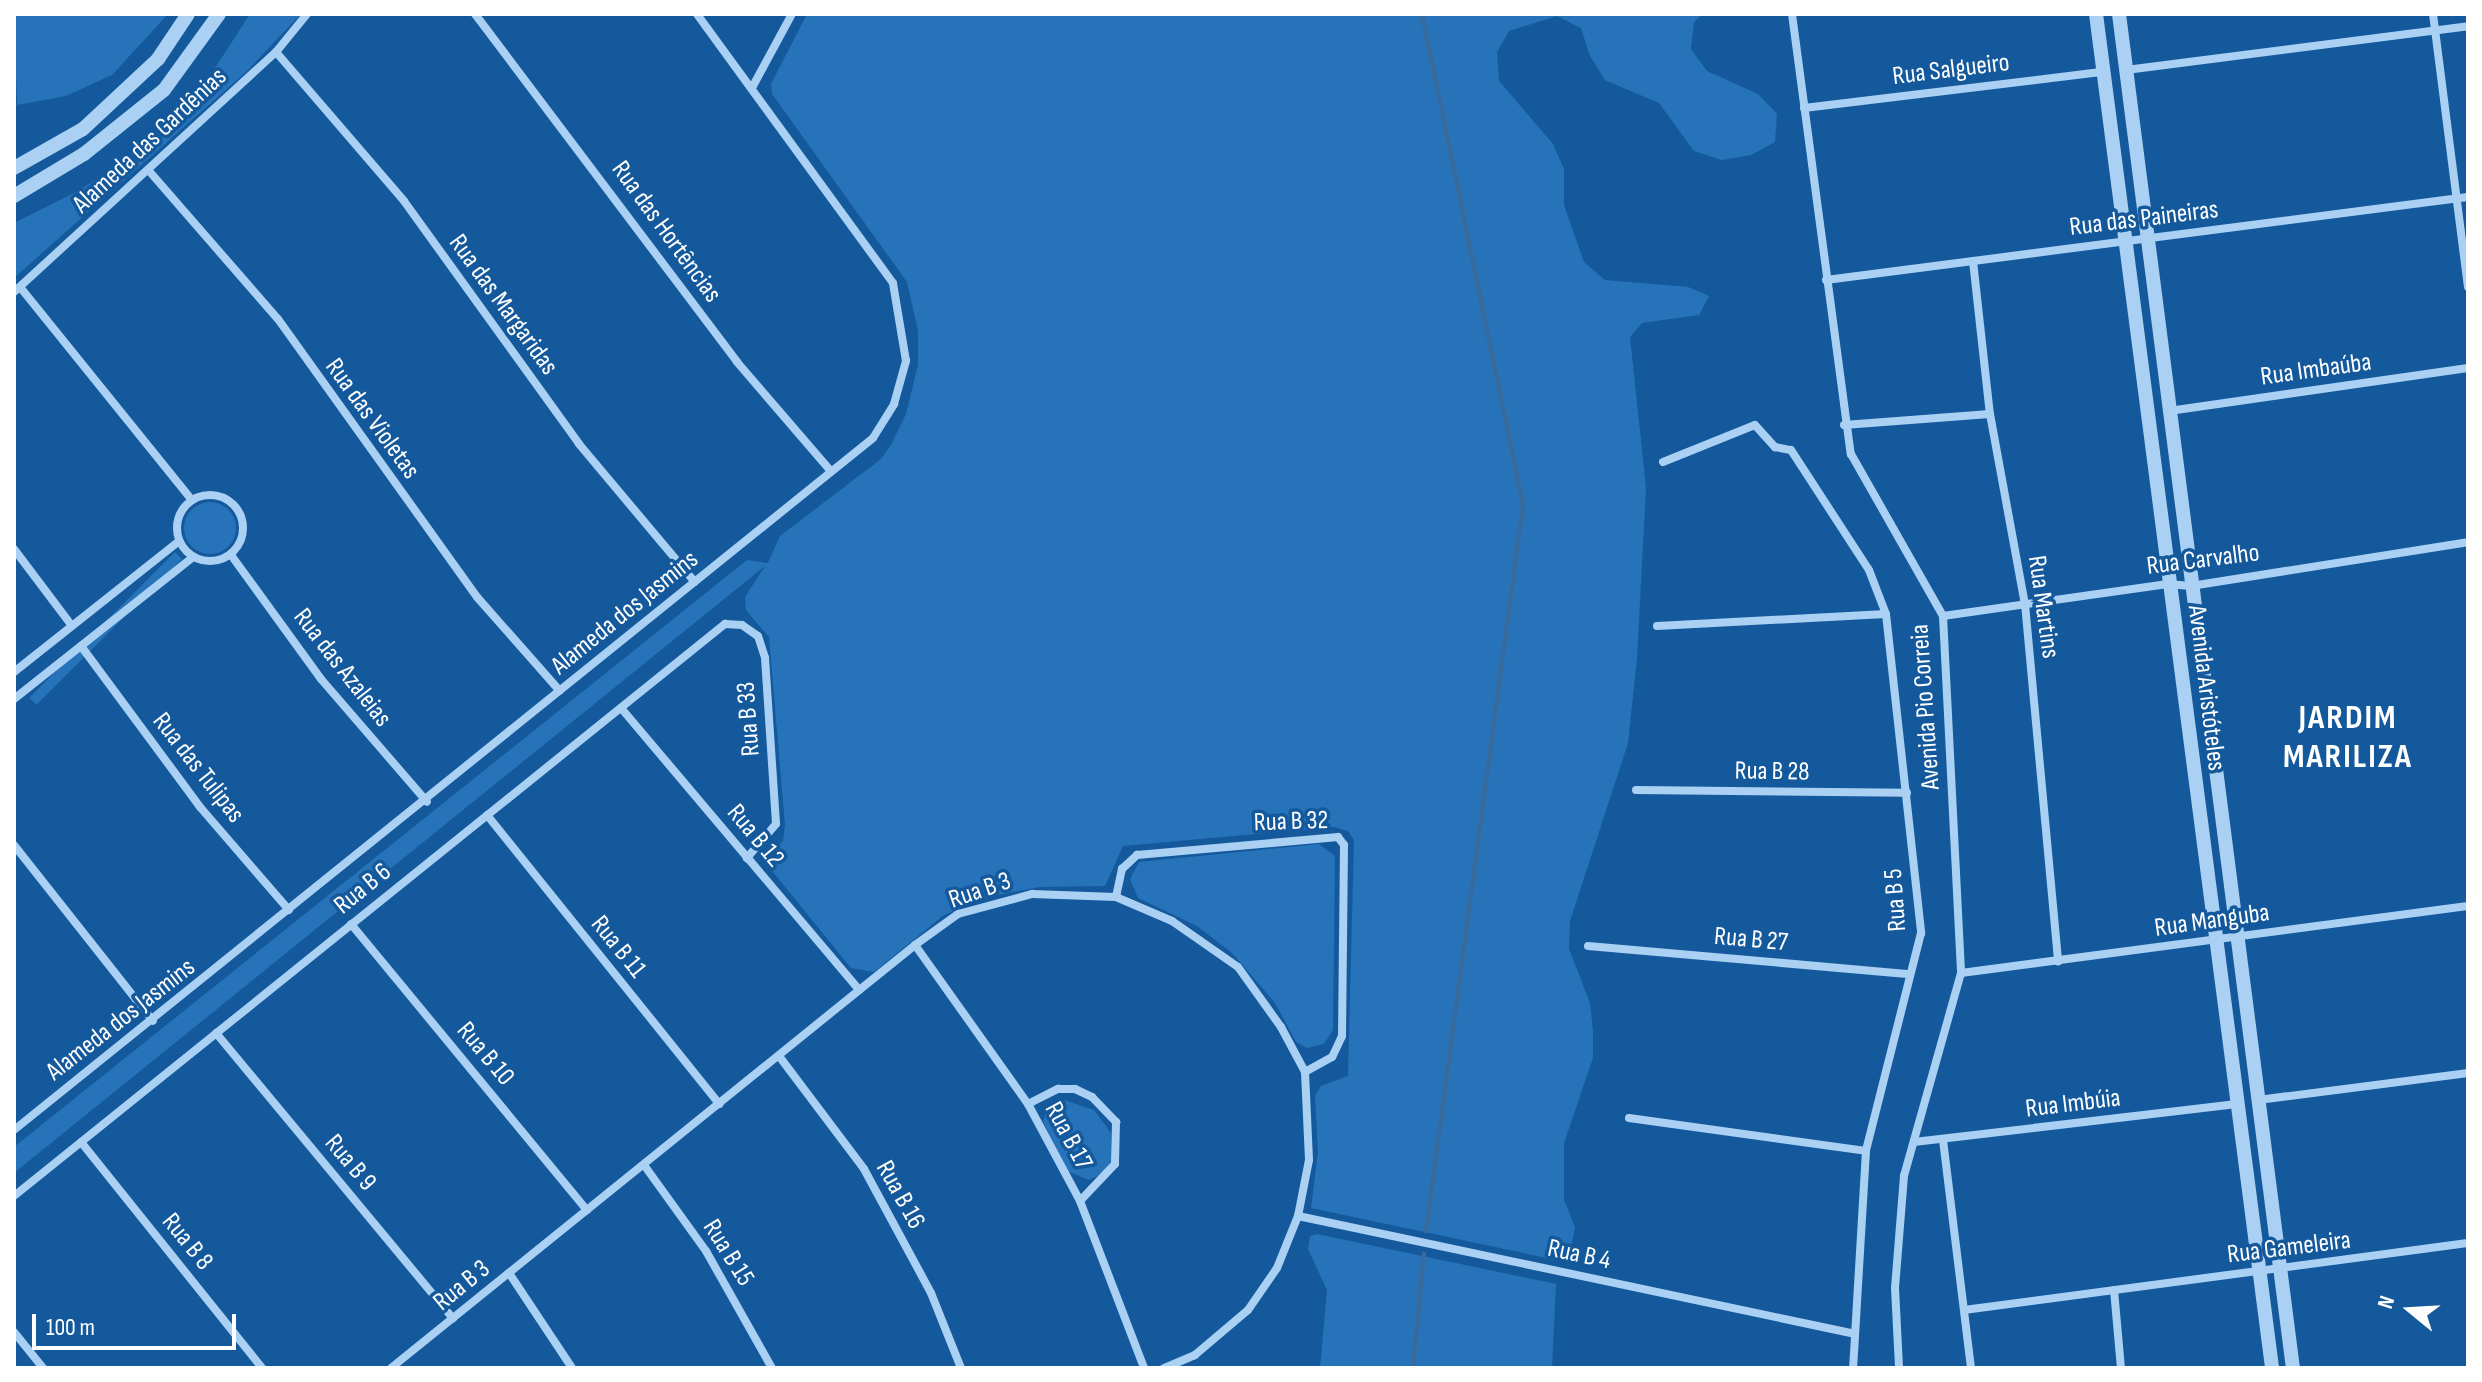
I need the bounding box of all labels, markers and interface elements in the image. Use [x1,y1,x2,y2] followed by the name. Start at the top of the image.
[1891,47,2011,93] street label: Rua Salgueiro
[66,62,234,220] street label: Alameda das Gardênias
[604,155,728,309] street label: Rua das Hortências
[2068,194,2220,244] street label: Rua das Paineiras
[442,229,564,381] street label: Rua das Margaridas
[2259,347,2373,393] street label: Rua Imbaúba
[318,353,426,485] street label: Rua das Violetas
[2145,538,2261,582] street label: Rua Carvalho
[545,544,705,682] street label: Alameda dos Jasmins
[2020,554,2066,660] street label: Rua Martins
[286,603,398,733] street label: Rua das Azaleias
[2180,603,2232,773] street label: Avenida Aristóteles
[1905,623,1947,791] street label: Avenida Pio Correia
[731,681,767,757] street label: Rua B 33
[2283,697,2413,776] district label: JARDIM MARILIZA
[145,707,251,829] street label: Rua das Tulipas
[1734,756,1810,788] street label: Rua B 28
[720,798,790,874] street label: Rua B 12
[1253,805,1329,839] street label: Rua B 32
[328,857,398,921] street label: Rua B 6
[945,866,1015,916] street label: Rua B 3
[1878,867,1914,933] street label: Rua B 5
[2153,898,2271,944] street label: Rua Manguba
[584,910,652,984] street label: Rua B 11
[1713,921,1789,959] street label: Rua B 27
[40,952,202,1088] street label: Alameda dos Jasmins
[449,1016,521,1092] street label: Rua B 10
[2024,1083,2122,1125] street label: Rua Imbúia
[1037,1097,1099,1175] street label: Rua B 17
[317,1128,383,1198] street label: Rua B 9
[869,1155,931,1235] street label: Rua B 16
[155,1207,219,1277] street label: Rua B 8
[696,1214,760,1292] street label: Rua B 15
[2225,1225,2353,1271] street label: Rua Gameleira
[1545,1233,1613,1277] street label: Rua B 4
[427,1254,497,1318] street label: Rua B 3
[2370,1270,2450,1350] north arrow
[2372,1293,2401,1312] text: N
[36,1298,240,1348] scale bar
[46,1313,95,1342] text: 100 m

